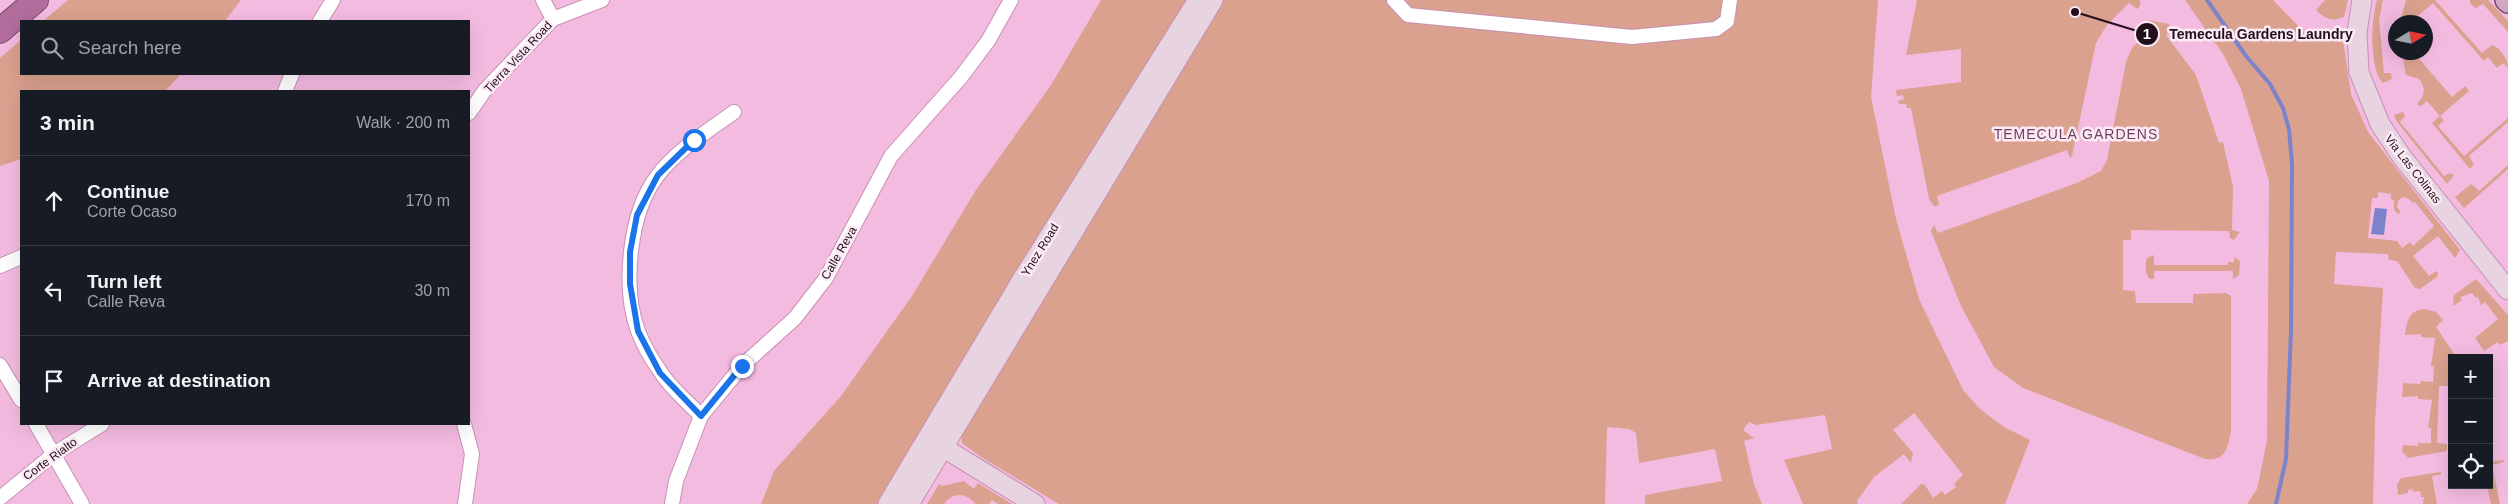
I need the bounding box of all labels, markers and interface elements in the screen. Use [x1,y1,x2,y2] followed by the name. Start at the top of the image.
[2388,15,2433,60] north arrow
[481,18,555,96] street label: Tierra Vista Road
[2135,19,2363,48] callout: Temecula Gardens Laundry
[20,20,470,75] search box
[2143,25,2151,42] text: 1
[2169,26,2353,42] text: Temecula Gardens Laundry
[38,34,66,62] icon: search
[78,37,182,58] text: Search here
[40,111,95,134] text: 3 min
[356,114,450,131] text: Walk · 200 m
[1994,126,2158,142] district label: TEMECULA GARDENS
[683,129,706,152] route start
[2382,132,2444,206] street label: Via Las Colinas
[87,181,169,202] text: Continue
[40,187,68,215] icon: ahead
[406,192,450,209] text: 170 m
[87,203,177,220] text: Corte Ocaso
[1018,221,1062,279] street label: Ynez Road
[818,224,860,282] street label: Calle Reva
[87,271,162,292] text: Turn left
[40,277,68,305] icon: left
[414,282,450,299] text: 30 m
[87,293,165,310] text: Calle Reva
[2448,354,2493,489] map controls
[2448,354,2493,399] button: +
[731,355,754,378] route end
[40,367,68,395] icon: arrive
[87,370,271,391] text: Arrive at destination
[2448,399,2493,444] button: −
[20,435,80,483] street label: Corte Rialto
[2448,444,2493,489] button: locate

